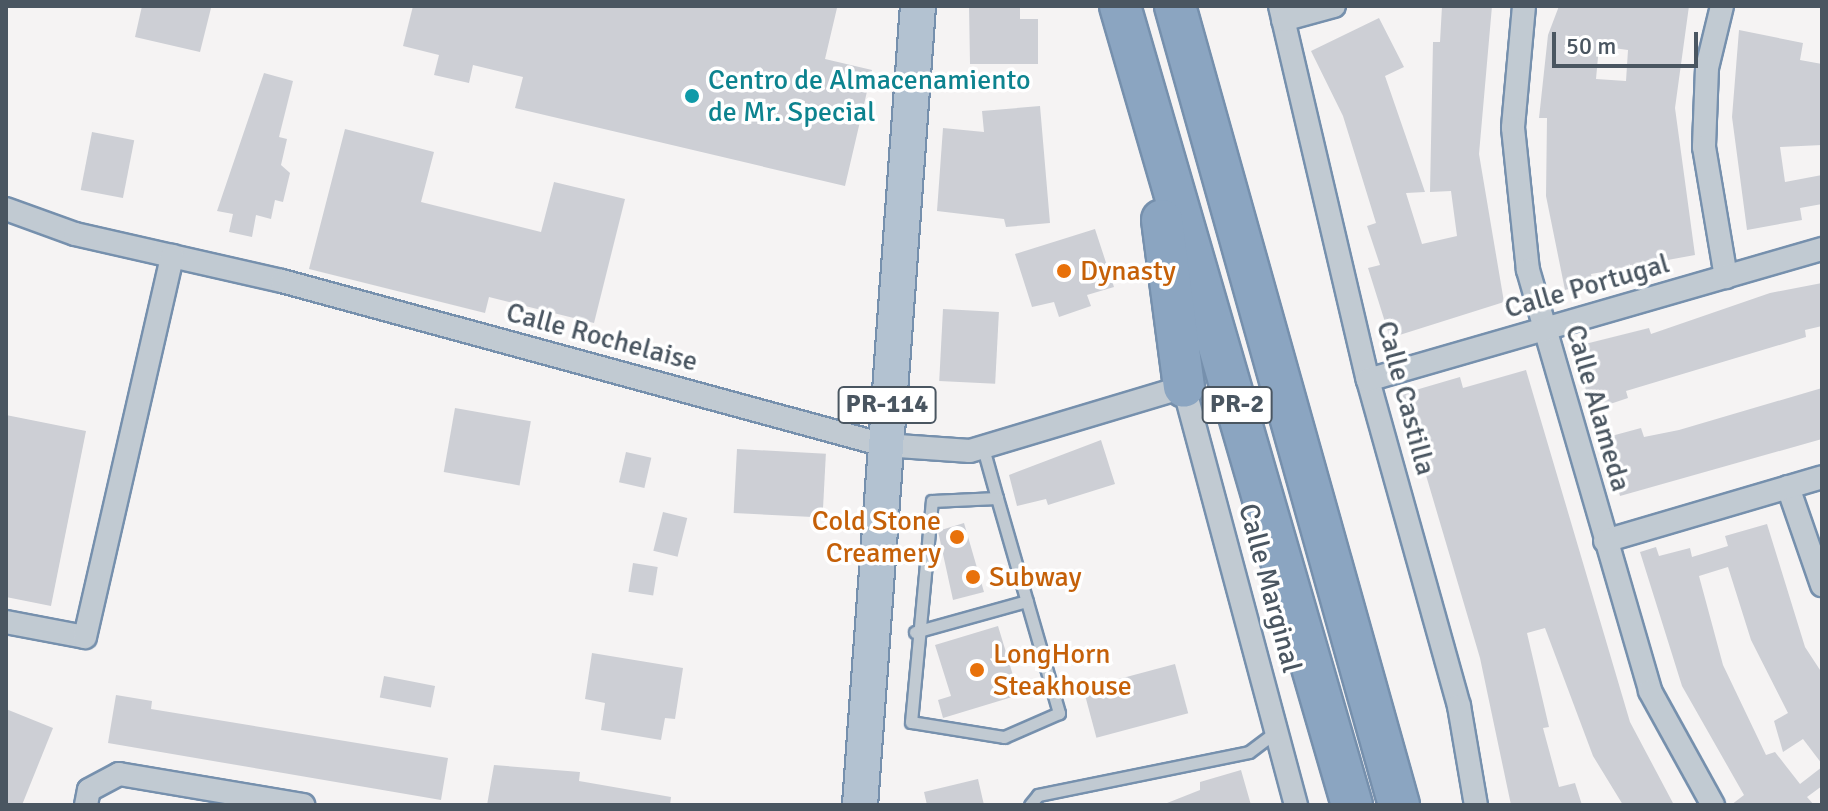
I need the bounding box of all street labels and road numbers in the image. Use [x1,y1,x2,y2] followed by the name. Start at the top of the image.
[1501,246,1673,326] street label: Calle Portugal
[503,295,701,379] street label: Calle Rochelaise
[1369,317,1443,479] street label: Calle Castilla
[1558,321,1638,495] street label: Calle Alameda
[837,383,937,427] road number: PR-114
[1201,383,1273,427] road number: PR-2
[1231,500,1309,676] street label: Calle Marginal

